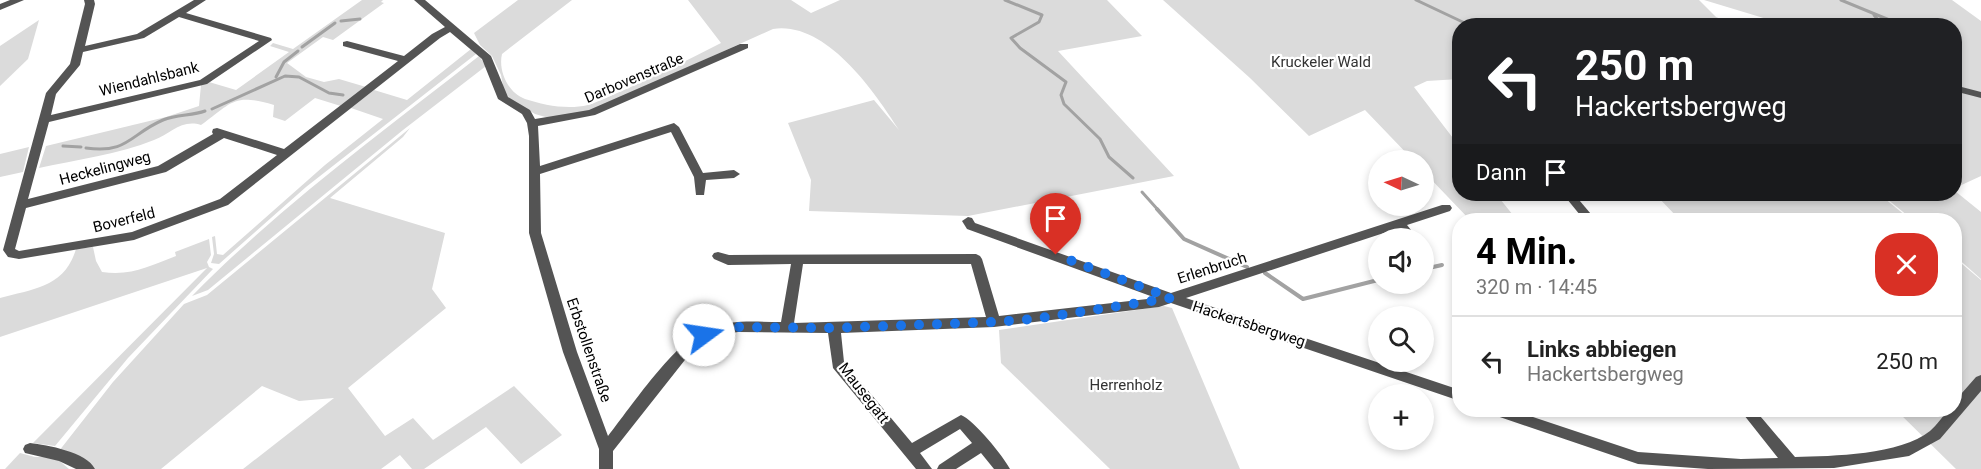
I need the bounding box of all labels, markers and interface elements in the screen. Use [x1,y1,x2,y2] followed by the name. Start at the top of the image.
[1575,41,1694,90] text: 250 m
[1476,42,1554,120] icon: left
[582,49,686,107] street label: Darbovenstraße
[1271,53,1371,71] park label: Kruckeler Wald
[97,58,201,100] street label: Wiendahlsbank
[1575,91,1787,123] text: Hackertsbergweg
[57,147,153,189] street label: Heckelingweg
[1368,150,1434,216] north arrow
[1368,150,1434,450] map controls
[1539,156,1572,189] icon: arrive
[1476,160,1527,185] text: Dann
[1030,193,1081,255] pin
[1039,202,1072,235] icon: arrive
[91,204,157,236] street label: Boverfeld
[1368,228,1434,294] button: sound
[1476,231,1577,273] text: 4 Min.
[1875,233,1938,296] button: close
[1175,248,1249,288] street label: Erlenbruch
[1476,275,1597,299] text: 320 m · 14:45
[563,295,615,405] street label: Erbstollenstraße
[1190,297,1308,351] street label: Hackertsbergweg
[672,303,736,367] position arrow
[1368,306,1434,372] button: search
[1527,337,1677,362] text: Links abbiegen
[1476,345,1509,378] icon: left
[1876,349,1938,374] text: 250 m
[835,359,893,427] street label: Mausegatt
[1527,362,1684,386] text: Hackertsbergweg
[1090,376,1162,394] park label: Herrenholz
[1368,384,1434,450] button: +

